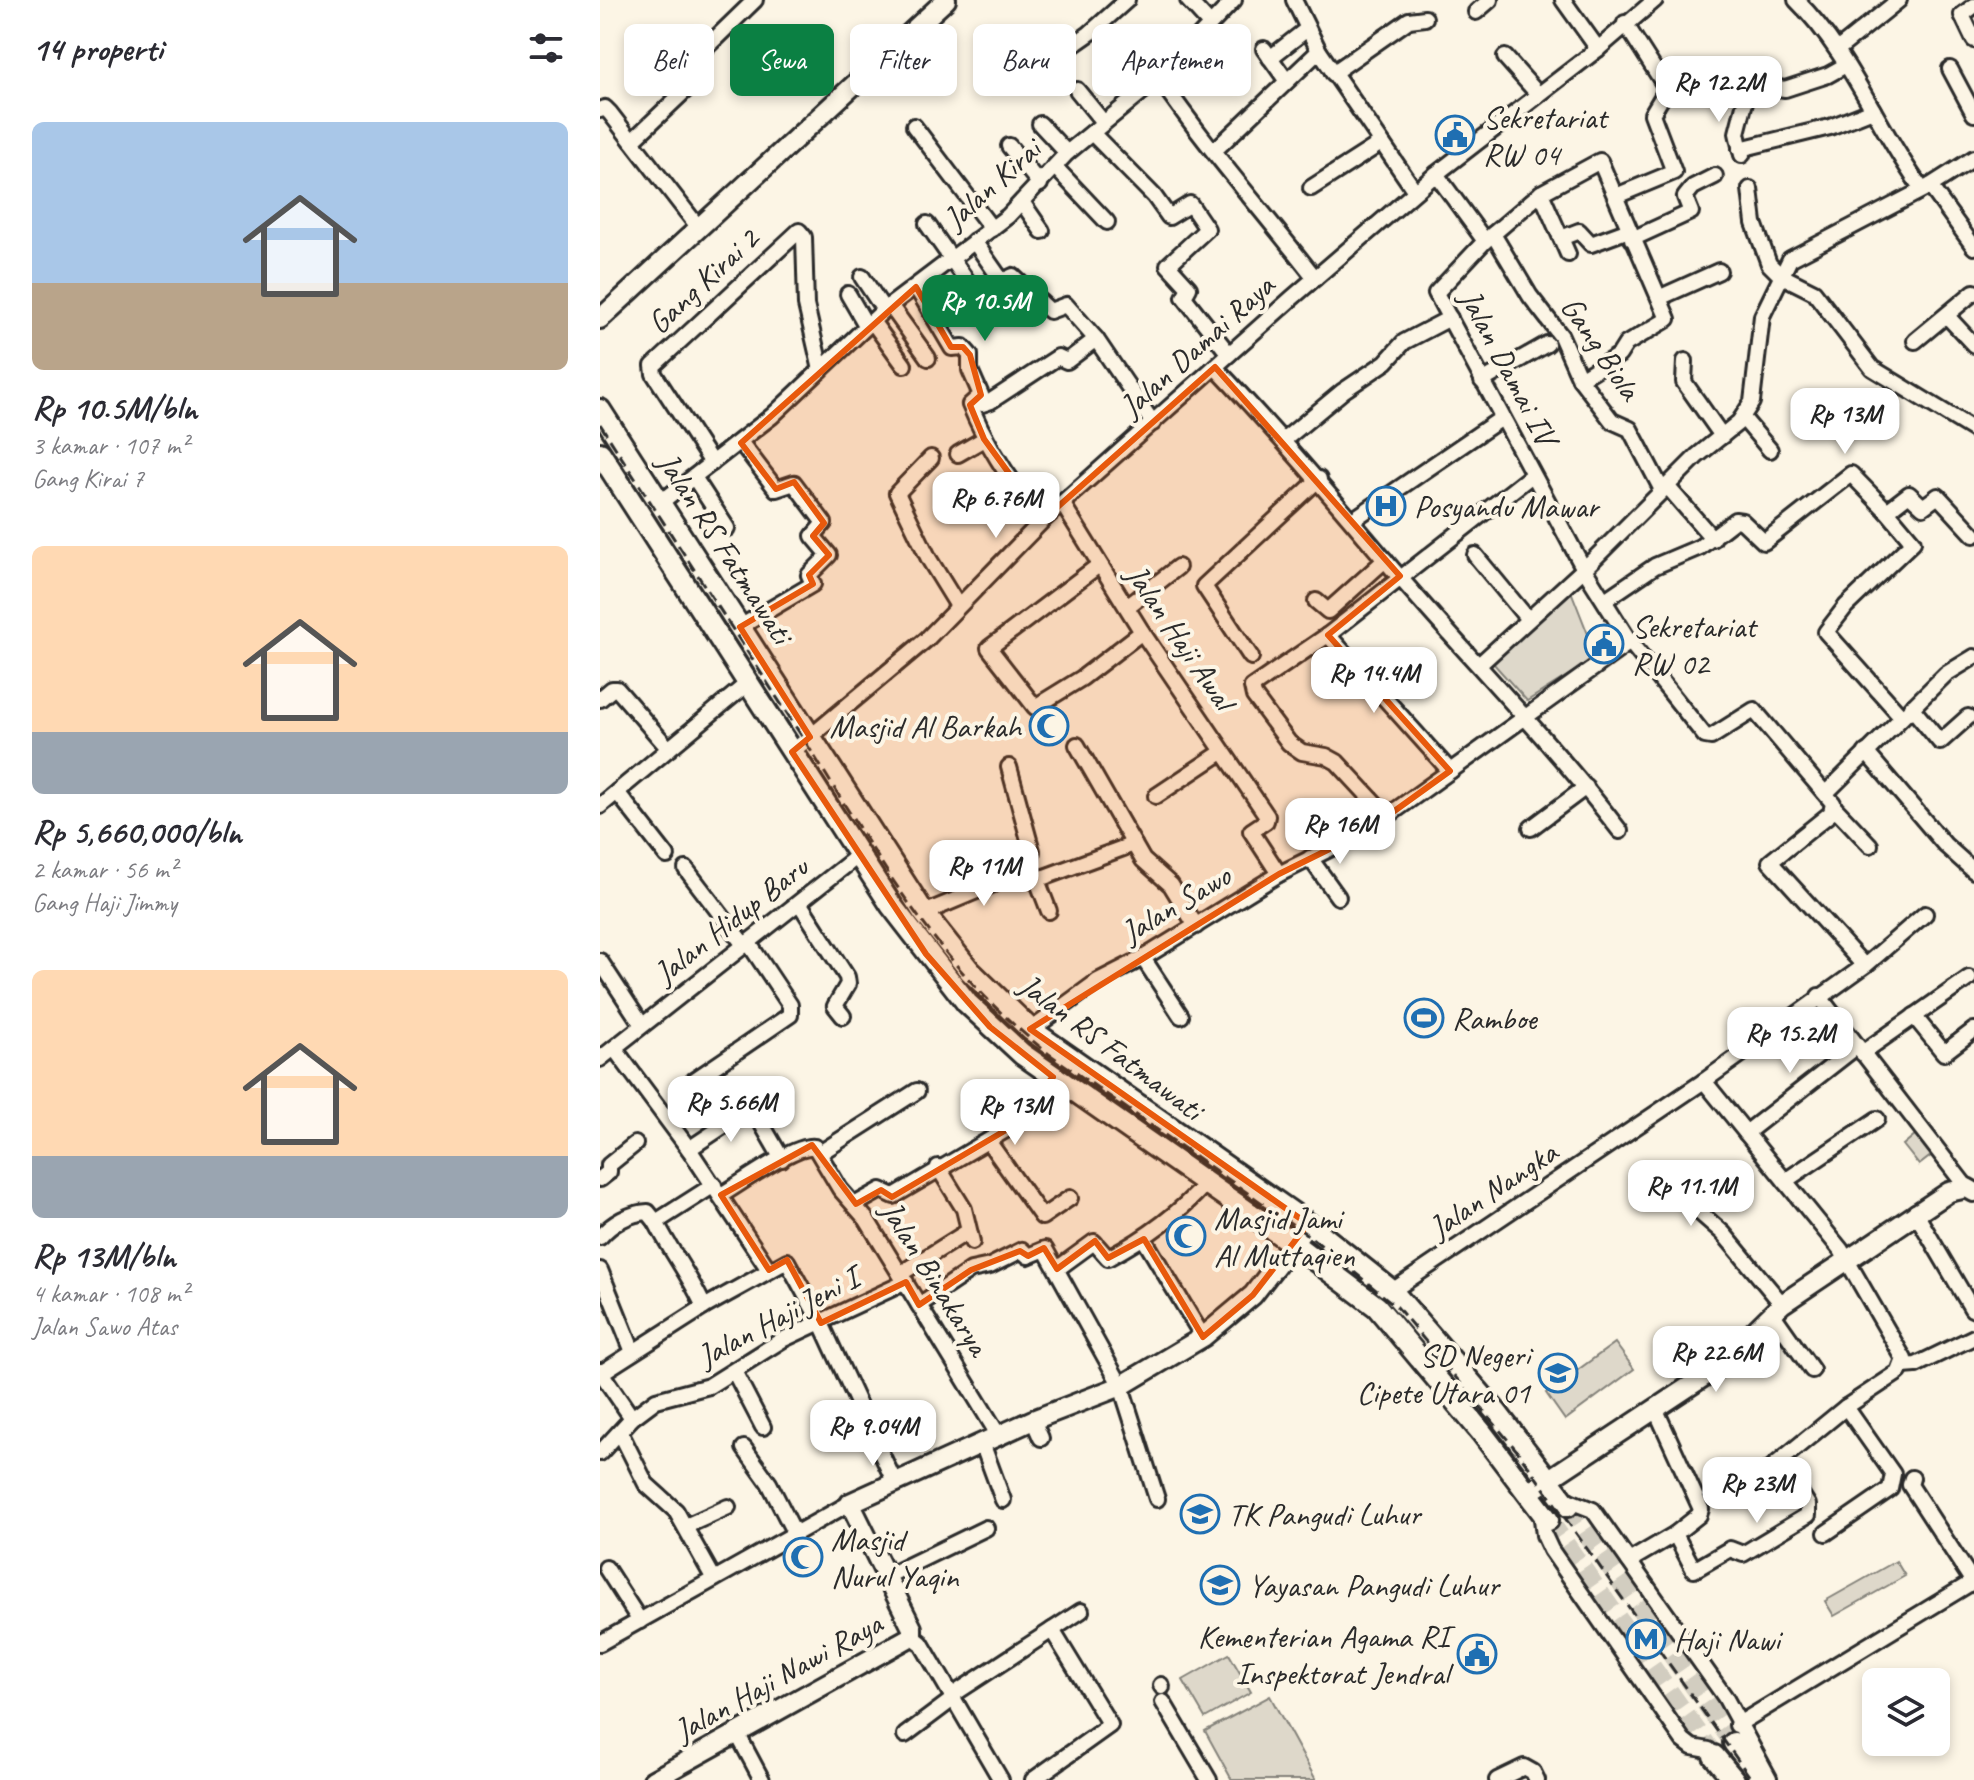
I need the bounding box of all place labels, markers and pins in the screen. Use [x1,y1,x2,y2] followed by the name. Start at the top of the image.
[1636,56,1802,124] pin: Rp 12.2M
[1483,97,1610,175] place label: Sekretariat RW 04
[1434,114,1476,156] public building icon: Sekretariat RW 04
[902,275,1068,343] pin: Rp 10.5M
[1780,388,1910,456] pin: Rp 13M
[913,472,1079,540] pin: Rp 6.76M
[1365,485,1407,527] hospital icon: Posyandu Mawar
[1414,486,1601,527] place label: Posyandu Mawar
[1632,606,1759,684] place label: Sekretariat RW 02
[1583,623,1625,665] public building icon: Sekretariat RW 02
[1291,647,1457,715] pin: Rp 14.4M
[1028,705,1070,747] mosque icon: Masjid Al Barkah
[830,706,1023,747] place label: Masjid Al Barkah
[1275,798,1405,866] pin: Rp 16M
[919,840,1049,908] pin: Rp 11M
[1403,997,1445,1039] sports icon: Ramboe
[1452,998,1539,1039] place label: Ramboe
[1707,1007,1873,1075] pin: Rp 15.2M
[648,1076,814,1144] pin: Rp 5.66M
[950,1079,1080,1147] pin: Rp 13M
[1608,1160,1774,1228] pin: Rp 11.1M
[1214,1198,1355,1276] place label: Masjid Jami Al Muttaqien
[1165,1215,1207,1257] mosque icon: Masjid Jami Al Muttaqien
[1633,1326,1799,1394] pin: Rp 22.6M
[1357,1335,1534,1413] place label: SD Negeri Cipete Utara 01
[1537,1352,1579,1394] school or university icon: SD Negeri Cipete Utara 01
[790,1400,956,1468] pin: Rp 9.04M
[1692,1457,1822,1525] pin: Rp 23M
[1179,1493,1221,1535] school or university icon: TK Pangudi Luhur
[1228,1494,1423,1535] place label: TK Pangudi Luhur
[831,1519,960,1597] place label: Masjid Nurul Yaqin
[782,1536,824,1578] mosque icon: Masjid Nurul Yaqin
[1199,1564,1241,1606] school or university icon: Yayasan Pangudi Luhur
[1248,1565,1501,1606] place label: Yayasan Pangudi Luhur
[1198,1616,1456,1694] place label: Kementerian Agama RI Inspektorat Jendral
[1625,1618,1667,1660] metro station icon: Haji Nawi
[1674,1619,1784,1660] place label: Haji Nawi
[1456,1633,1498,1675] public building icon: Kementerian Agama RI Inspektorat Jendral

